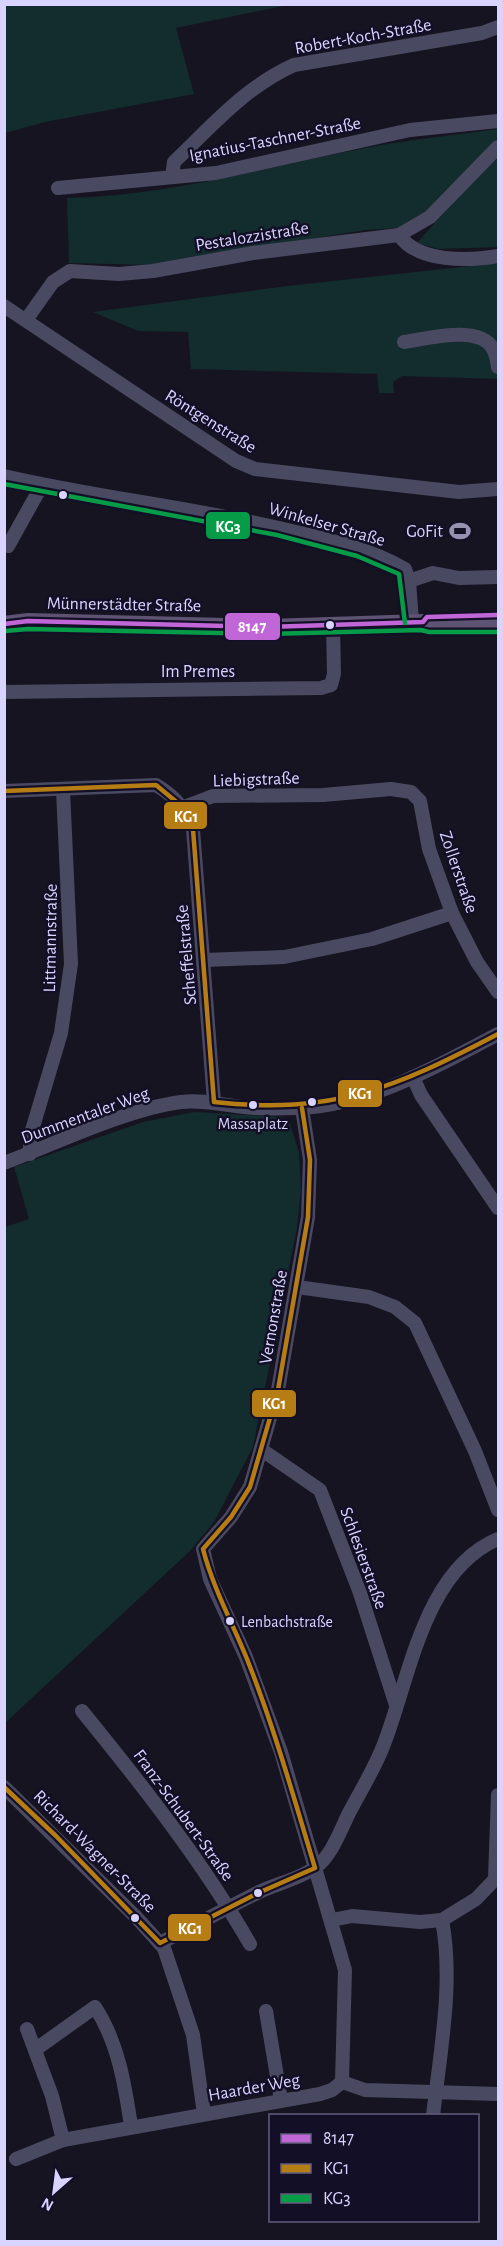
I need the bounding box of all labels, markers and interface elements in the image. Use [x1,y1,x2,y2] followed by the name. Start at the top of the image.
[293,16,433,58] street label: Robert-Koch-Straße
[188,115,363,165] street label: Ignatius-Taschner-Straße
[194,219,310,255] street label: Pestalozzistraße
[162,387,259,457] street label: Röntgenstraße
[57,489,69,501] unlabelled marker
[266,500,387,550] street label: Winkelser Straße
[205,511,251,540] line badge: KG3
[215,519,241,535] text: KG3
[448,519,472,543] sports icon: GoFit
[406,523,443,541] place label: GoFit
[47,595,201,615] street label: Münnerstädter Straße
[224,612,281,641] line badge: 8147
[238,619,266,635] text: 8147
[324,619,336,631] unlabelled marker
[161,663,235,681] street label: Im Premes
[212,769,300,791] street label: Liebigstraße
[163,801,208,830] line badge: KG1
[174,809,198,825] text: KG1
[436,829,480,916] street label: Zollerstraße
[41,883,61,993] street label: Littmannstraße
[174,904,200,1006] street label: Scheffelstraße
[337,1079,383,1108] line badge: KG1
[19,1084,152,1147] street label: Dummentaler Weg
[348,1086,372,1102] text: KG1
[306,1096,318,1108] unlabelled marker
[247,1099,259,1111] marker: Massaplatz
[218,1116,289,1132] place label: Massaplatz
[257,1269,291,1366] street label: Vernonstraße
[251,1389,297,1418] line badge: KG1
[262,1396,286,1412] text: KG1
[336,1505,390,1612] street label: Schlesierstraße
[241,1614,333,1630] place label: Lenbachstraße
[224,1615,236,1627] marker: Lenbachstraße
[130,1747,237,1885] street label: Franz-Schubert-Straße
[30,1787,159,1916] street label: Richard-Wagner-Straße
[252,1887,264,1899] unlabelled marker
[129,1912,141,1924] unlabelled marker
[167,1913,212,1942] line badge: KG1
[178,1921,202,1937] text: KG1
[207,2071,302,2105] street label: Haarder Weg
[269,2114,479,2222] legend
[323,2130,354,2148] text: 8147
[323,2160,349,2178] text: KG1
[24,2162,84,2222] north arrow
[323,2190,351,2208] text: KG3
[39,2195,56,2214] text: N

